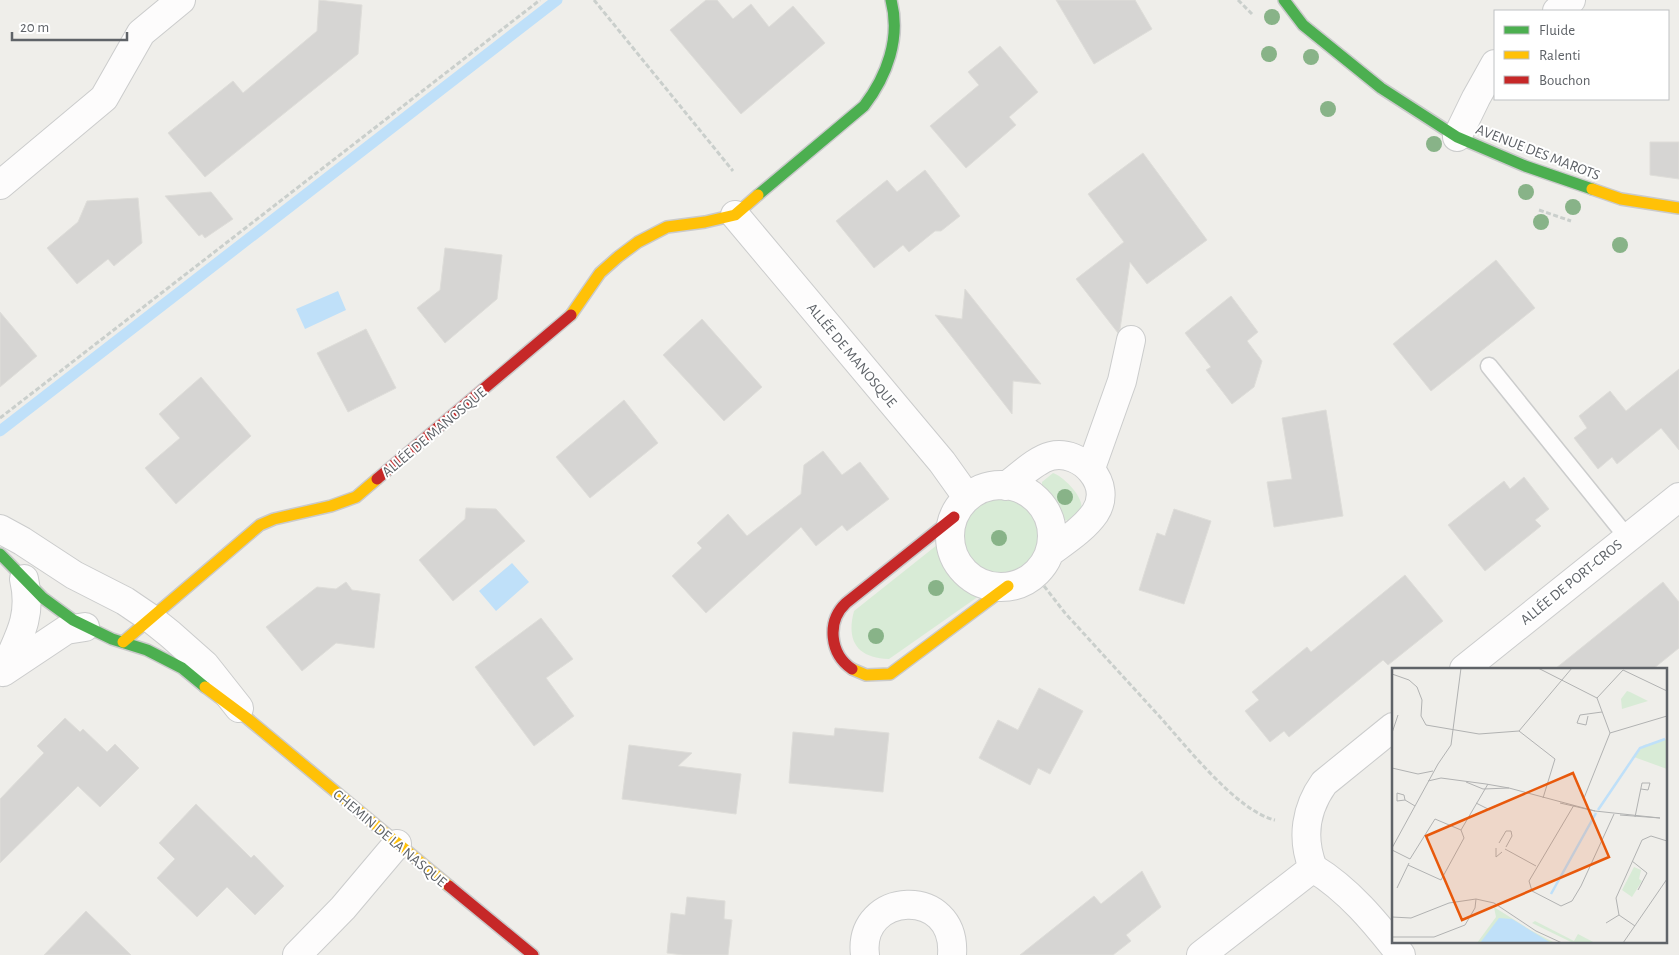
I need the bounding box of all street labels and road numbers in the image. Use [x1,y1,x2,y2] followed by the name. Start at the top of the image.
[1474,122,1602,183] street label: AVENUE DES MAROTS
[804,299,901,410] street label: ALLÉE DE MANOSQUE
[378,383,489,480] street label: ALLÉE DE MANOSQUE
[1516,535,1625,628] street label: ALLÉE DE PORT-CROS
[330,787,449,890] street label: CHEMIN DE LA NASQUE

